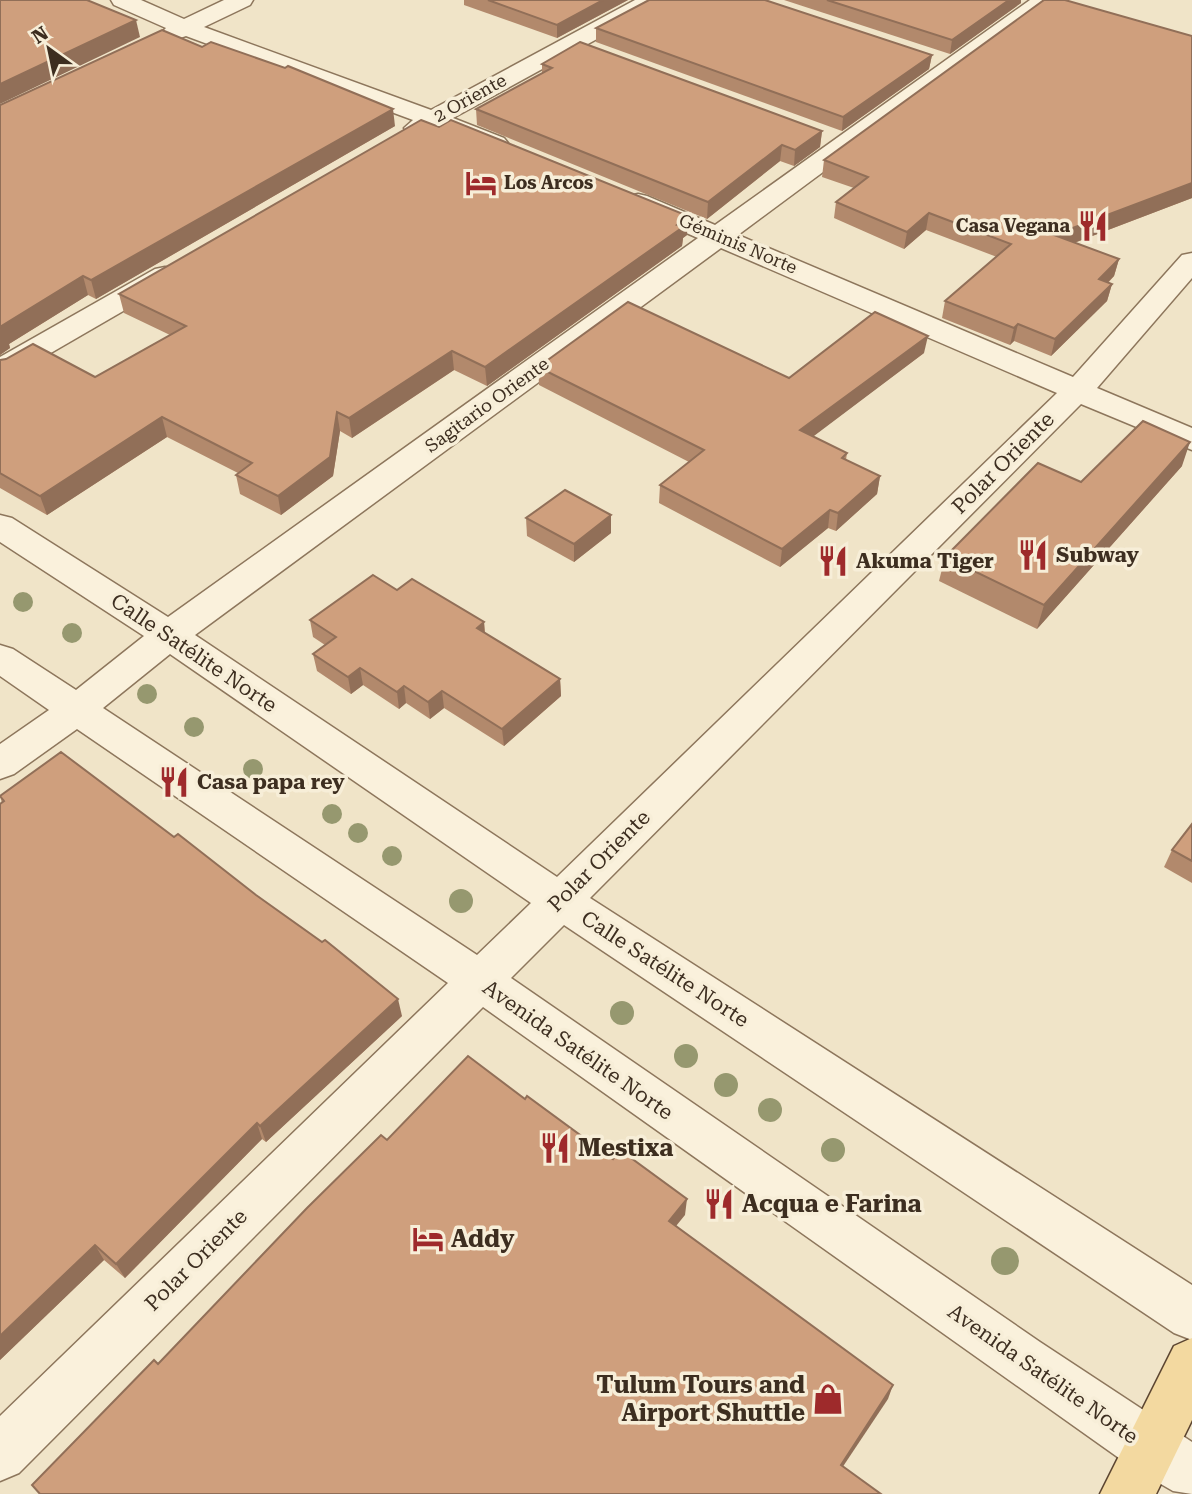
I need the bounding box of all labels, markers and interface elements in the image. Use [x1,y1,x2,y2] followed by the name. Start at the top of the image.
[14,14,84,84] north arrow
[28,21,53,49] text: N
[430,69,510,126] street label: 2 Oriente
[464,166,498,200] hotel icon: Los Arcos
[504,172,593,193] place label: Los Arcos
[676,209,801,278] street label: Géminis Norte
[1076,209,1110,243] restaurant icon: Casa Vegana
[956,215,1070,236] place label: Casa Vegana
[421,353,553,456] street label: Sagitario Oriente
[947,407,1059,519] street label: Polar Oriente
[1016,538,1050,572] restaurant icon: Subway
[1056,543,1139,567] place label: Subway
[816,544,850,578] restaurant icon: Akuma Tiger
[856,549,994,573] place label: Akuma Tiger
[107,589,281,717] street label: Calle Satélite Norte
[157,765,191,799] restaurant icon: Casa papa rey
[197,770,345,794] place label: Casa papa rey
[543,805,655,917] street label: Polar Oriente
[577,906,753,1032] street label: Calle Satélite Norte
[478,975,678,1125] street label: Avenida Satélite Norte
[538,1131,572,1165] restaurant icon: Mestixa
[578,1134,673,1162] place label: Mestixa
[702,1187,736,1221] restaurant icon: Acqua e Farina
[742,1190,922,1218] place label: Acqua e Farina
[140,1204,252,1316] street label: Polar Oriente
[411,1222,445,1256] hotel icon: Addy
[451,1225,515,1253] place label: Addy
[943,1299,1143,1449] street label: Avenida Satélite Norte
[596,1371,805,1427] place label: Tulum Tours and Airport Shuttle
[811,1382,845,1416] shop icon: Tulum Tours and Airport Shuttle

